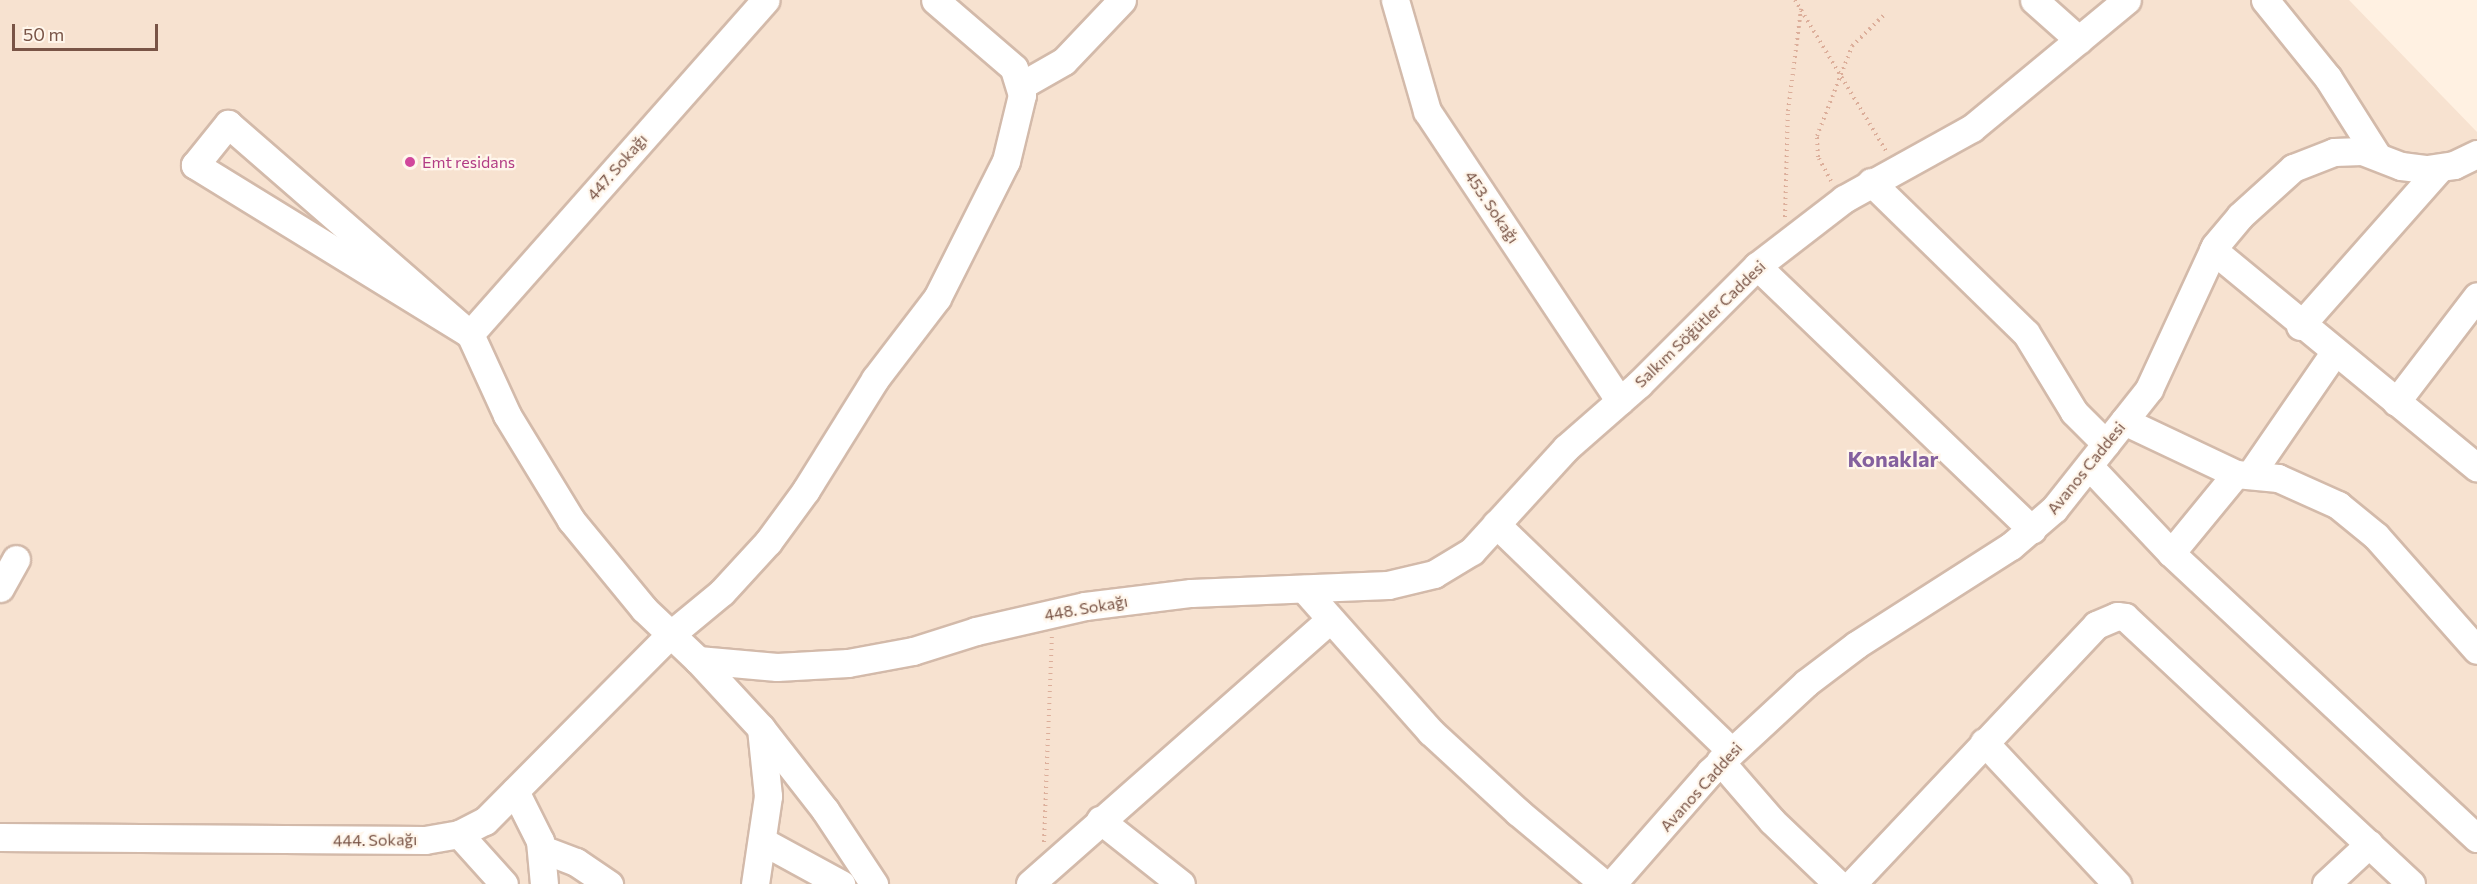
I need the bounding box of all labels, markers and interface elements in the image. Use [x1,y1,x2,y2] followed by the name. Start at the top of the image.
[15,12,160,50] scale bar
[23,23,64,45] text: 50 m
[583,130,651,204] street label: 447. Sokağı
[422,152,515,172] place label: Emt residans
[403,155,417,169] marker: Emt residans
[1461,167,1523,247] street label: 453. Sokağı
[1631,257,1769,391] street label: Salkım Söğütler Caddesi
[2043,418,2129,518] street label: Avanos Caddesi
[1847,446,1939,472] district label: Konaklar
[1043,591,1129,625] street label: 448. Sokağı
[1656,738,1746,836] street label: Avanos Caddesi
[333,830,417,850] street label: 444. Sokağı

